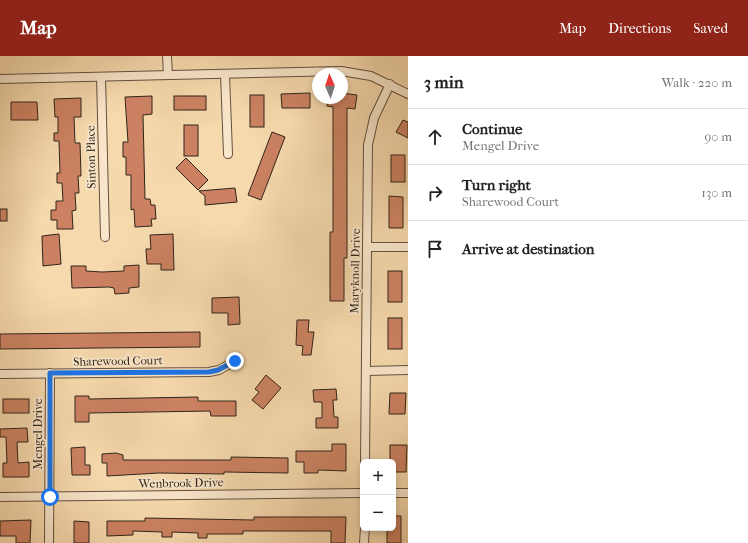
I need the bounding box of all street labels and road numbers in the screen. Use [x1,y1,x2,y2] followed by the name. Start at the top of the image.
[83,125,99,189] street label: Sinton Place
[347,228,363,314] street label: Maryknoll Drive
[73,353,164,369] street label: Sharewood Court
[31,398,45,470] street label: Mengel Drive
[137,475,224,491] street label: Wenbrook Drive

